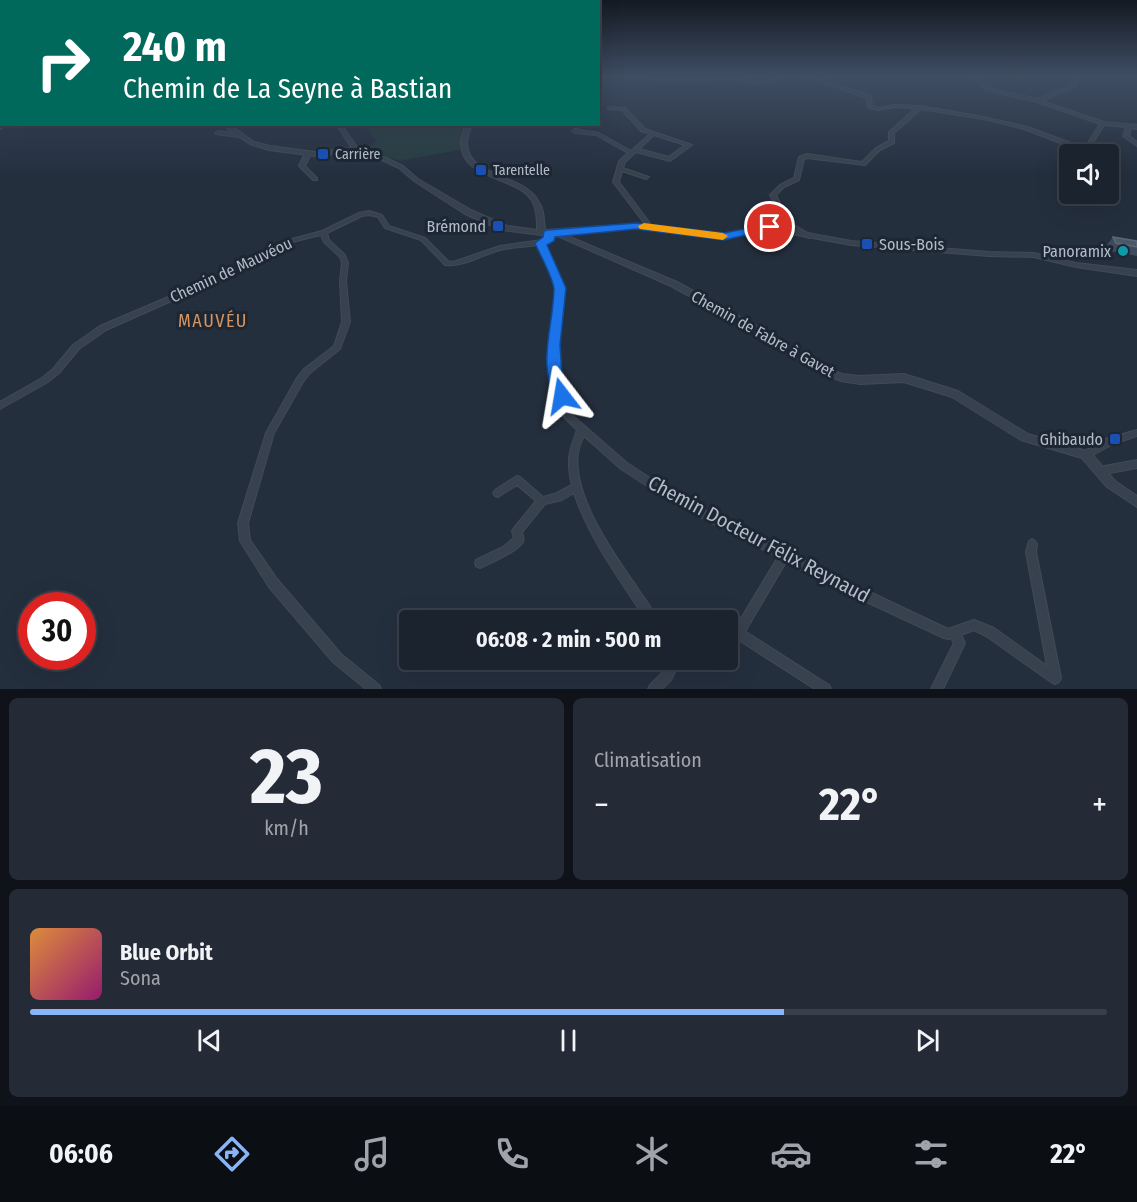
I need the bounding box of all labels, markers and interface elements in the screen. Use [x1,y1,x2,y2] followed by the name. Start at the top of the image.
[123,22,227,72] text: 240 m
[24,24,102,102] icon: right
[123,73,452,105] text: Chemin de La Seyne à Bastian
[1059,144,1119,204] map controls
[1059,144,1119,204] button: sound
[335,146,381,163] place label: Carrière
[316,147,330,161] marker: Carrière
[493,162,550,179] place label: Tarentelle
[474,163,488,177] marker: Tarentelle
[744,201,795,252] pin
[753,210,786,243] icon: arrive
[426,217,486,236] place label: Brémond
[491,219,505,233] marker: Brémond
[167,233,295,307] street label: Chemin de Mauvéou
[879,235,944,254] place label: Sous-Bois
[860,237,874,251] marker: Sous-Bois
[1043,242,1111,261] place label: Panoramix
[1116,244,1130,258] marker: Panoramix
[688,287,839,382] street label: Chemin de Fabre à Gavet
[178,309,248,332] district label: MAUVÉU
[530,364,594,428] position arrow
[1040,430,1103,449] place label: Ghibaudo
[1108,432,1122,446] marker: Ghibaudo
[644,470,874,608] street label: Chemin Docteur Félix Reynaud
[18,592,96,670] speed limit sign: 30
[476,626,661,653] text: 06:08 · 2 min · 500 m
[250,730,323,824] text: 23
[594,748,702,772] text: Climatisation
[819,778,882,832] text: 22°
[594,785,609,825] text: −
[1092,785,1107,825] text: +
[264,816,309,840] text: km/h
[120,939,213,966] text: Blue Orbit
[120,966,161,990] text: Sona
[193,1024,226,1057] icon: previous
[552,1024,585,1057] icon: pause
[911,1024,944,1057] icon: next
[211,1133,253,1175] icon: directions
[351,1133,393,1175] icon: music
[491,1133,533,1175] icon: phone
[631,1133,673,1175] icon: climate
[770,1133,812,1175] icon: car
[910,1133,952,1175] icon: filters
[49,1138,113,1170] text: 06:06
[1050,1138,1088,1170] text: 22°

